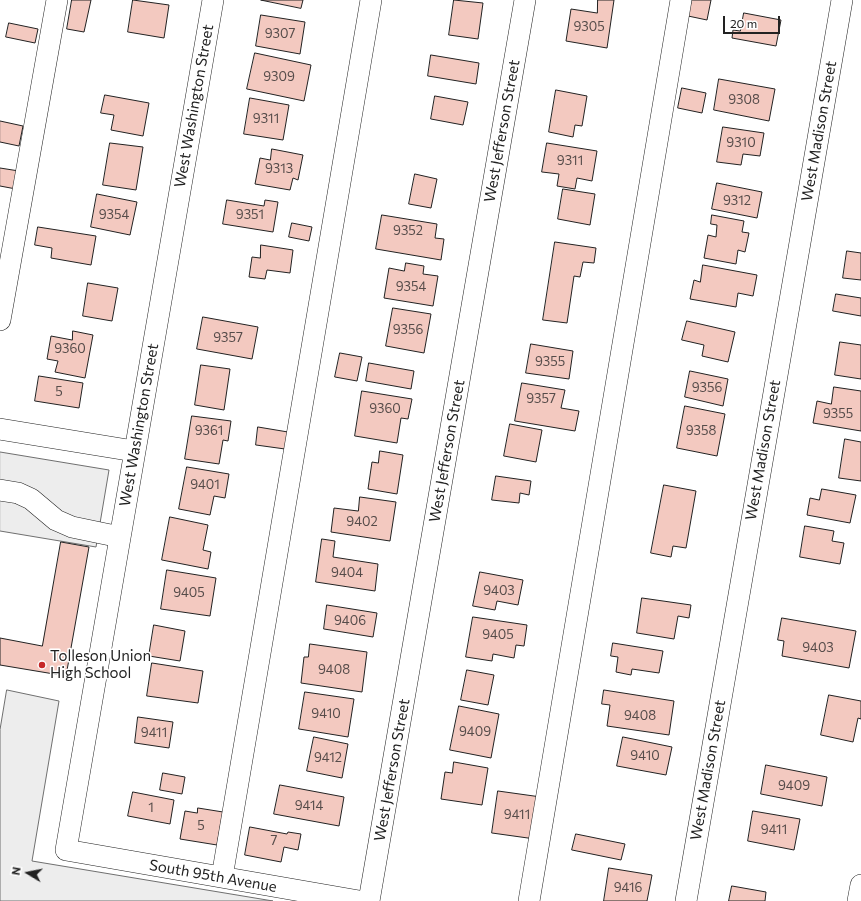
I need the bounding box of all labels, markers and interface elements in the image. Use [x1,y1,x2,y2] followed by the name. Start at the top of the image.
[725,8,782,34] scale bar
[730,16,757,30] text: 20 m
[573,19,605,35] house number: 9305
[171,23,217,189] street label: West Washington Street
[265,26,295,42] house number: 9307
[481,58,523,204] street label: West Jefferson Street
[798,59,840,203] street label: West Madison Street
[263,69,295,85] house number: 9309
[728,92,760,108] house number: 9308
[253,111,279,127] house number: 9311
[726,135,756,151] house number: 9310
[557,153,583,169] house number: 9311
[265,161,293,177] house number: 9313
[723,193,751,209] house number: 9312
[99,207,129,223] house number: 9354
[236,207,264,223] house number: 9351
[393,223,423,239] house number: 9352
[396,279,426,295] house number: 9354
[393,322,423,338] house number: 9356
[213,330,243,346] house number: 9357
[54,341,86,357] house number: 9360
[116,342,162,508] street label: West Washington Street
[535,354,565,370] house number: 9355
[426,378,468,524] street label: West Jefferson Street
[742,378,784,522] street label: West Madison Street
[692,380,722,396] house number: 9356
[55,384,63,400] house number: 5
[526,391,556,407] house number: 9357
[369,401,401,417] house number: 9360
[823,406,853,422] house number: 9355
[195,423,223,439] house number: 9361
[686,423,716,439] house number: 9358
[190,477,220,493] house number: 9401
[346,514,378,530] house number: 9402
[331,565,363,581] house number: 9404
[483,583,515,599] house number: 9403
[173,585,205,601] house number: 9405
[334,613,366,629] house number: 9406
[482,627,514,643] house number: 9405
[802,640,834,656] house number: 9403
[50,647,151,682] place label: Tolleson Union High School
[37,660,47,670] marker: Tolleson Union High School
[318,662,350,678] house number: 9408
[371,697,413,843] street label: West Jefferson Street
[687,698,729,842] street label: West Madison Street
[311,706,341,722] house number: 9410
[624,708,656,724] house number: 9408
[459,724,491,740] house number: 9409
[141,725,167,741] house number: 9411
[630,748,660,764] house number: 9410
[314,750,342,766] house number: 9412
[778,778,810,794] house number: 9409
[295,798,323,814] house number: 9414
[148,800,154,816] house number: 1
[504,807,530,823] house number: 9411
[197,818,205,834] house number: 5
[761,822,787,838] house number: 9411
[271,833,277,849] house number: 7
[8,853,48,893] north arrow
[148,856,278,896] street label: South 95th Avenue
[9,866,23,876] text: N
[614,880,642,896] house number: 9416

